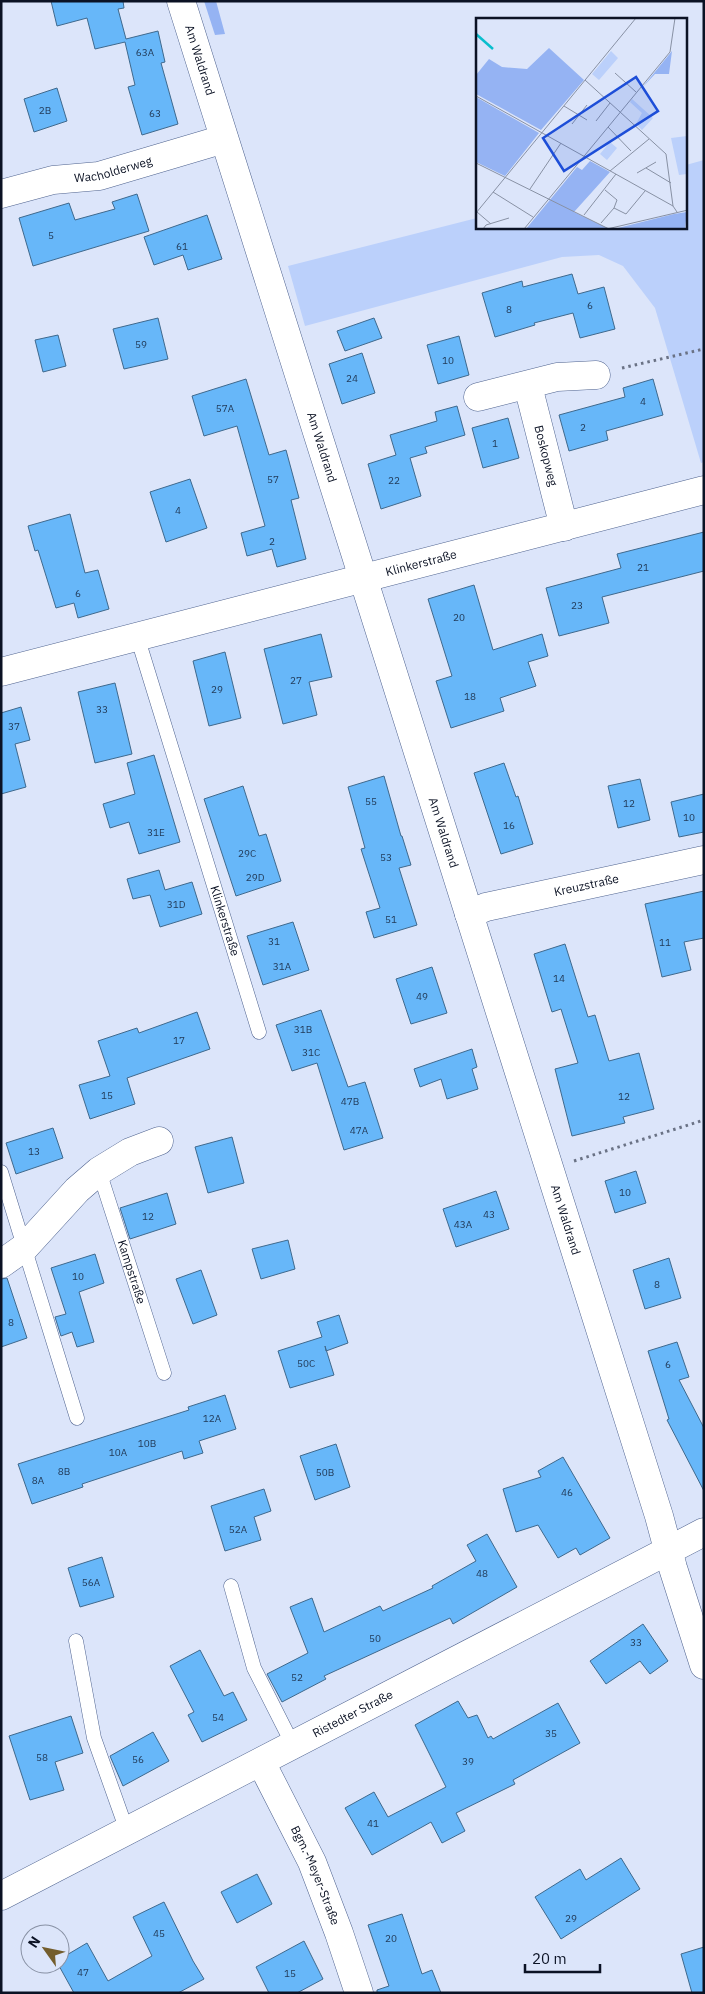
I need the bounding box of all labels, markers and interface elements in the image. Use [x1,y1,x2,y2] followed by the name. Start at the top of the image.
[476,18,688,229] inset map
[182,23,218,97] street label: Am Waldrand
[136,46,155,59] house number: 63A
[39,104,51,117] house number: 2B
[149,107,161,120] house number: 63
[73,153,154,185] street label: Wacholderweg
[48,229,54,242] house number: 5
[176,240,188,253] house number: 61
[587,299,593,312] house number: 6
[506,303,512,316] house number: 8
[135,338,147,351] house number: 59
[442,354,454,367] house number: 10
[346,372,358,385] house number: 24
[640,395,646,408] house number: 4
[216,402,235,415] house number: 57A
[304,410,340,484] street label: Am Waldrand
[580,421,586,434] house number: 2
[531,424,561,488] street label: Boskopweg
[492,437,498,450] house number: 1
[267,473,279,486] house number: 57
[388,474,400,487] house number: 22
[175,504,181,517] house number: 4
[269,535,275,548] house number: 2
[384,546,459,579] street label: Klinkerstraße
[637,561,649,574] house number: 21
[75,587,81,600] house number: 6
[571,599,583,612] house number: 23
[453,611,465,624] house number: 20
[290,674,302,687] house number: 27
[211,683,223,696] house number: 29
[464,690,476,703] house number: 18
[96,703,108,716] house number: 33
[8,720,20,733] house number: 37
[365,795,377,808] house number: 55
[426,795,462,869] street label: Am Waldrand
[623,797,635,810] house number: 12
[683,811,695,824] house number: 10
[503,819,515,832] house number: 16
[147,826,165,839] house number: 31E
[238,847,256,860] house number: 29C
[380,851,392,864] house number: 53
[246,871,265,884] house number: 29D
[552,871,620,899] street label: Kreuzstraße
[207,884,243,958] street label: Klinkerstraße
[167,898,186,911] house number: 31D
[385,913,397,926] house number: 51
[268,935,280,948] house number: 31
[659,936,671,949] house number: 11
[273,960,292,973] house number: 31A
[553,972,565,985] house number: 14
[416,990,428,1003] house number: 49
[294,1023,312,1036] house number: 31B
[173,1034,185,1047] house number: 17
[302,1046,320,1059] house number: 31C
[101,1089,113,1102] house number: 15
[618,1090,630,1103] house number: 12
[341,1095,359,1108] house number: 47B
[350,1124,369,1137] house number: 47A
[28,1145,40,1158] house number: 13
[548,1183,584,1257] street label: Am Waldrand
[619,1186,631,1199] house number: 10
[483,1208,495,1221] house number: 43
[142,1210,154,1223] house number: 12
[454,1218,473,1231] house number: 43A
[115,1238,149,1306] street label: Kampstraße
[72,1270,84,1283] house number: 10
[654,1278,660,1291] house number: 8
[8,1316,14,1329] house number: 8
[297,1357,315,1370] house number: 50C
[665,1358,671,1371] house number: 6
[203,1412,222,1425] house number: 12A
[138,1437,156,1450] house number: 10B
[109,1446,128,1459] house number: 10A
[58,1465,70,1478] house number: 8B
[316,1466,334,1479] house number: 50B
[32,1474,45,1487] house number: 8A
[561,1486,573,1499] house number: 46
[229,1523,248,1536] house number: 52A
[476,1567,488,1580] house number: 48
[82,1576,101,1589] house number: 56A
[369,1632,381,1645] house number: 50
[630,1636,642,1649] house number: 33
[291,1671,303,1684] house number: 52
[310,1686,396,1740] street label: Ristedter Straße
[212,1711,224,1724] house number: 54
[545,1727,557,1740] house number: 35
[36,1751,48,1764] house number: 58
[132,1753,144,1766] house number: 56
[462,1755,474,1768] house number: 39
[367,1817,379,1830] house number: 41
[288,1823,343,1927] street label: Bgm.-Meyer-Straße
[565,1912,577,1925] house number: 29
[20,1924,70,1974] north arrow
[153,1927,165,1940] house number: 45
[385,1932,397,1945] house number: 20
[24,1933,44,1951] text: N
[525,1942,600,1974] scale bar
[532,1949,567,1968] text: 20 m
[77,1966,89,1979] house number: 47
[284,1967,296,1980] house number: 15

